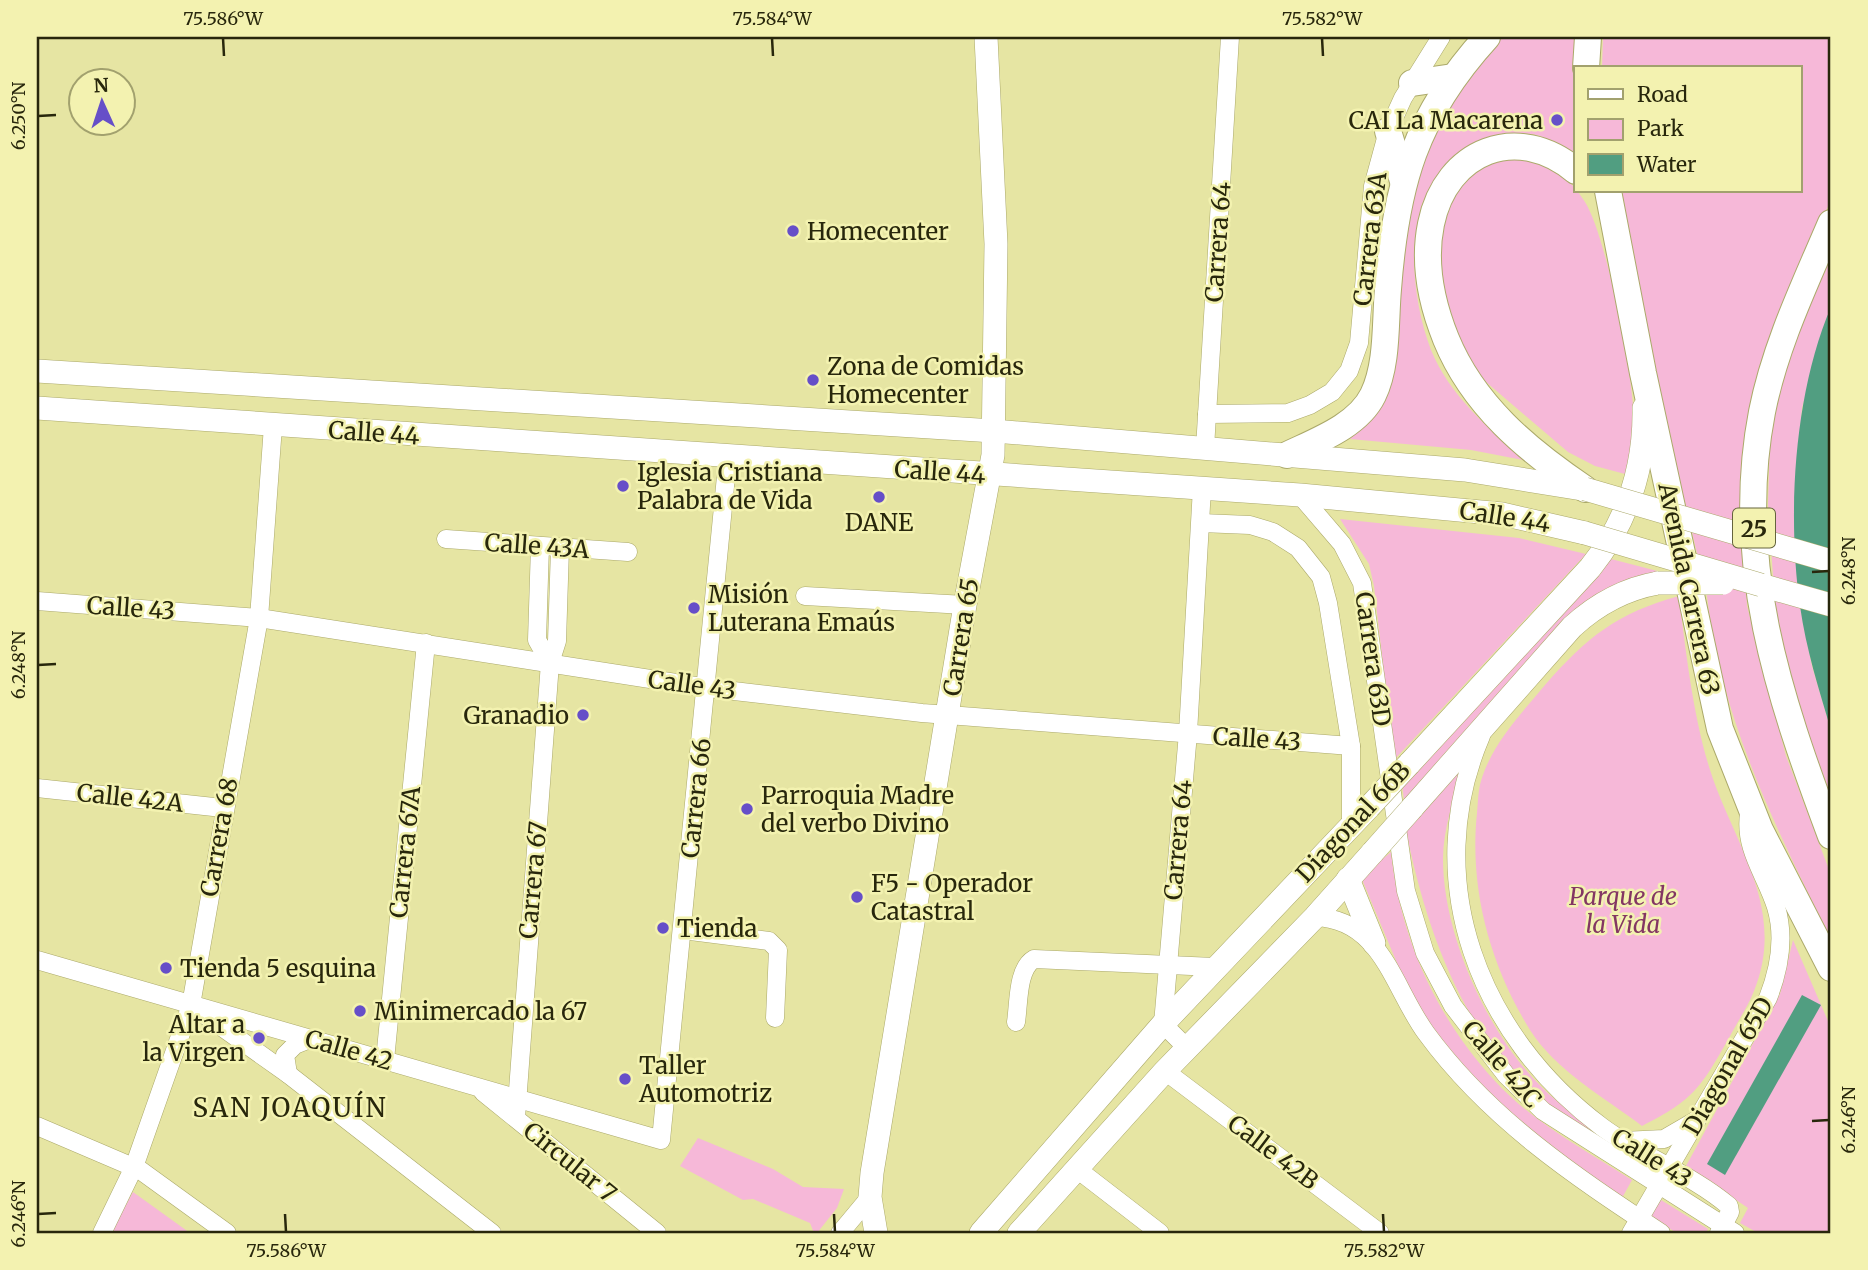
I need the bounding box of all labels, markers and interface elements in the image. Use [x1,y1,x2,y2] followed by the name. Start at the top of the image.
[183,7,264,30] text: 75.586°W
[732,7,813,30] text: 75.584°W
[1282,7,1363,30] text: 75.582°W
[66,66,136,136] north arrow
[1574,66,1801,192] legend
[93,73,109,97] text: N
[1637,81,1688,108] text: Road
[7,82,30,150] text: 6.250°N
[1348,105,1543,136] place label: CAI La Macarena
[1549,112,1565,128] marker: CAI La Macarena
[1637,115,1684,142] text: Park
[1636,151,1696,178] text: Water
[1346,169,1394,308] street label: Carrera 63A
[1198,180,1238,303] street label: Carrera 64
[807,216,949,247] place label: Homecenter
[785,223,801,239] marker: Homecenter
[827,351,1024,410] place label: Zona de Comidas Homecenter
[805,372,821,388] marker: Zona de Comidas Homecenter
[327,414,421,452] street label: Calle 44
[893,453,987,491] street label: Calle 44
[637,457,823,516] place label: Iglesia Cristiana Palabra de Vida
[615,478,631,494] marker: Iglesia Cristiana Palabra de Vida
[1651,479,1727,698] street label: Avenida Carrera 63
[871,489,887,505] marker: DANE
[1457,495,1553,540] street label: Calle 44
[845,507,914,538] place label: DANE
[1733,508,1775,548] road number: 25
[484,527,591,565] street label: Calle 43A
[1837,537,1860,605] text: 6.248°N
[936,576,986,698] street label: Carrera 65
[708,579,895,638] place label: Misión Luterana Emaús
[86,589,176,627] street label: Calle 43
[1348,590,1398,728] street label: Carrera 63D
[686,600,702,616] marker: Misión Luterana Emaús
[7,631,30,699] text: 6.248°N
[646,663,738,707] street label: Calle 43
[464,700,569,731] place label: Granadio
[575,707,591,723] marker: Granadio
[1212,720,1302,758] street label: Calle 43
[674,736,718,860] street label: Carrera 66
[1289,755,1417,889] street label: Diagonal 66B
[193,775,245,899] street label: Carrera 68
[75,777,186,819] street label: Calle 42A
[1157,778,1199,901] street label: Carrera 64
[761,780,954,839] place label: Parroquia Madre del verbo Divino
[383,784,427,919] street label: Carrera 67A
[739,801,755,817] marker: Parroquia Madre del verbo Divino
[512,820,554,940] street label: Carrera 67
[871,868,1033,927] place label: F5 - Operador Catastral
[1569,881,1677,940] park label: Parque de la Vida
[849,889,865,905] marker: F5 - Operador Catastral
[677,913,758,944] place label: Tienda
[655,920,671,936] marker: Tienda
[180,953,376,984] place label: Tienda 5 esquina
[158,960,174,976] marker: Tienda 5 esquina
[1676,992,1780,1140] street label: Diagonal 65D
[374,996,587,1027] place label: Minimercado la 67
[352,1003,368,1019] marker: Minimercado la 67
[142,1009,245,1068] place label: Altar a la Virgen
[1456,1014,1548,1114] street label: Calle 42C
[302,1023,396,1077] street label: Calle 42
[251,1030,267,1046] marker: Altar a la Virgen
[638,1050,772,1109] place label: Taller Automotriz
[617,1071,633,1087] marker: Taller Automotriz
[1837,1086,1860,1154] text: 6.246°N
[192,1090,388,1124] district label: SAN JOAQUÍN
[1222,1108,1324,1196] street label: Calle 42B
[517,1115,623,1209] street label: Circular 7
[1606,1121,1698,1195] street label: Calle 43
[7,1180,30,1248] text: 6.246°N
[246,1239,327,1262] text: 75.586°W
[795,1239,876,1262] text: 75.584°W
[1344,1239,1425,1262] text: 75.582°W

